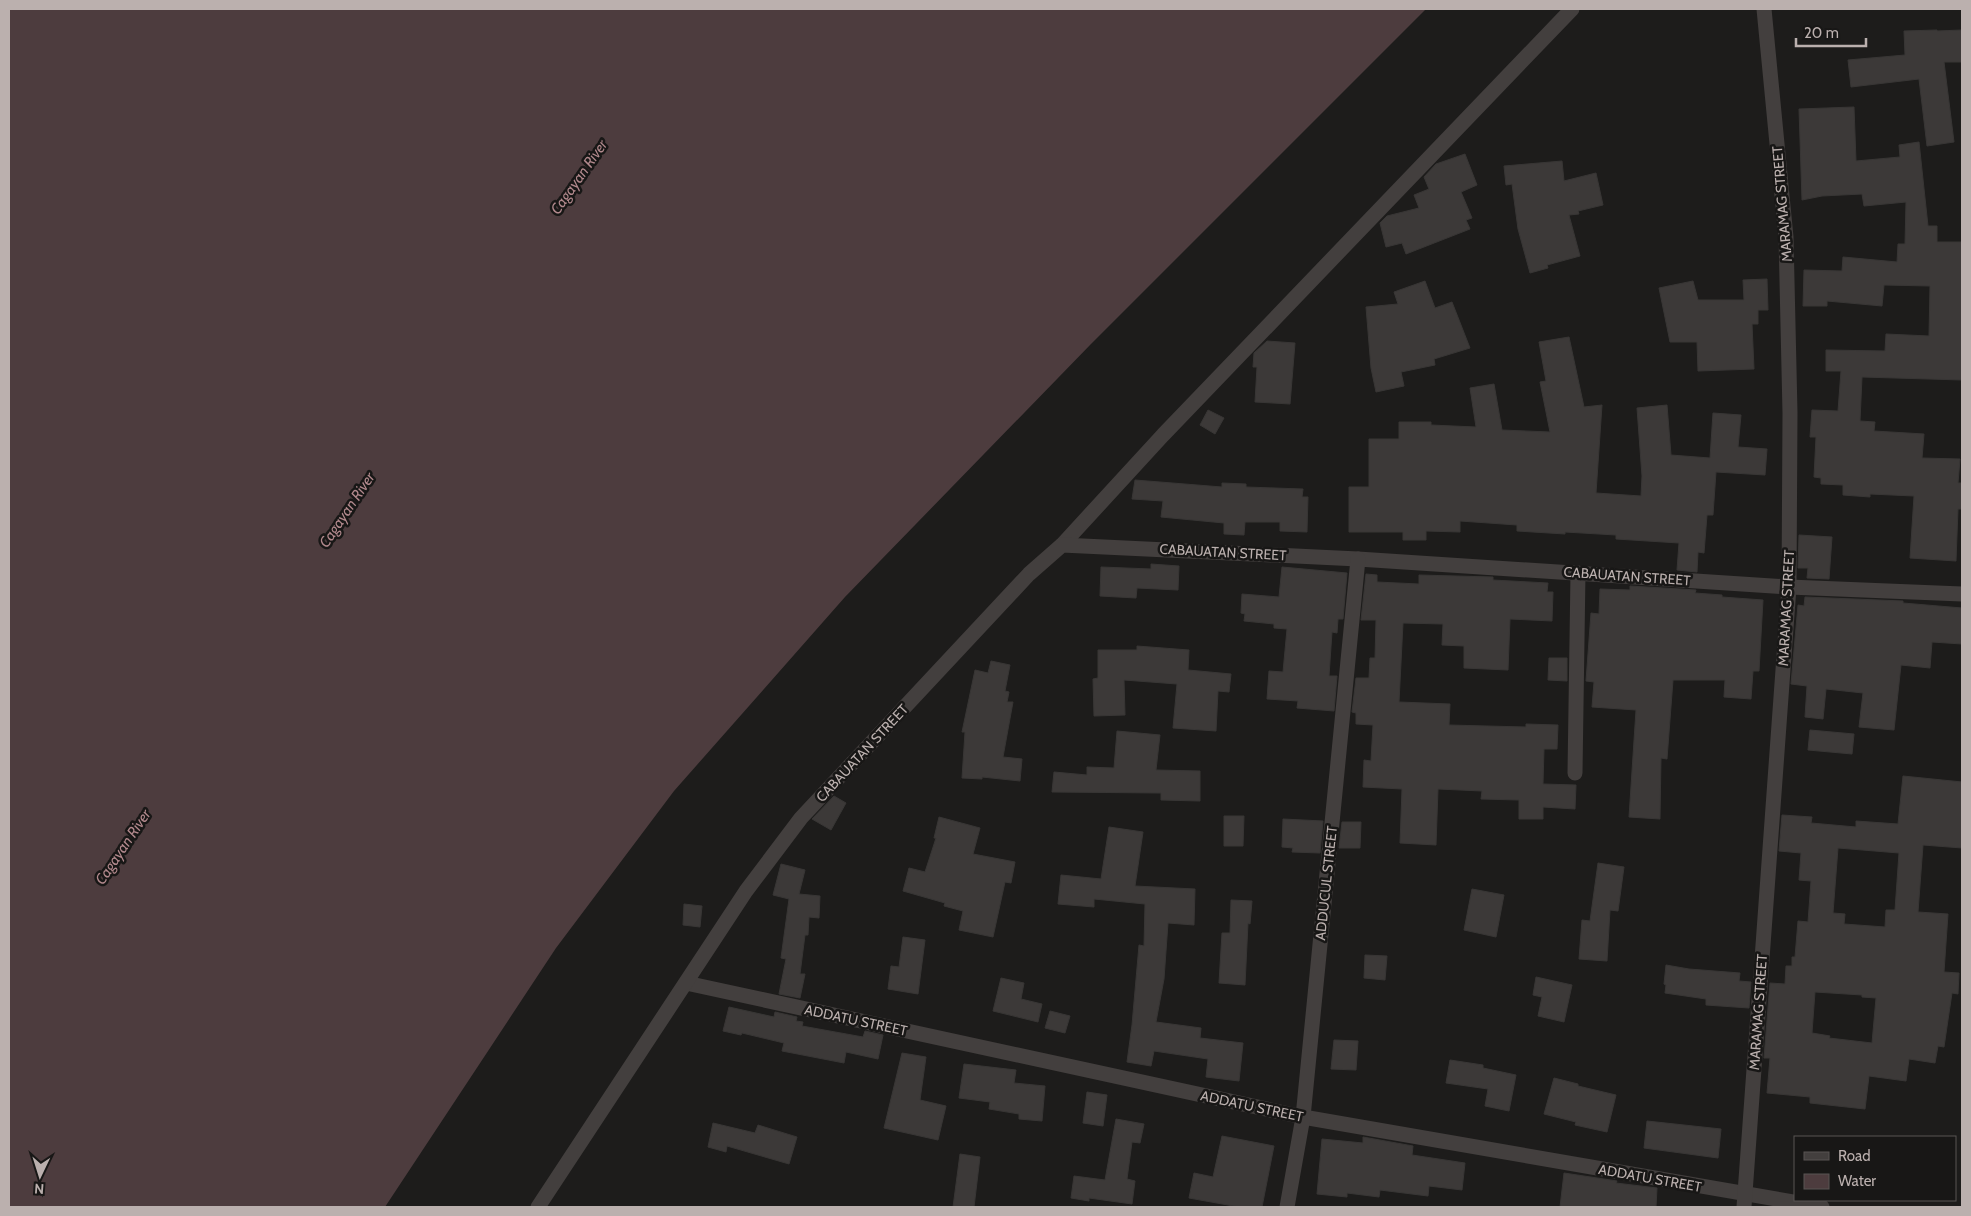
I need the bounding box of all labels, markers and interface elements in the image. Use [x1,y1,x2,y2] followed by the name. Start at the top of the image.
[1796,15,1866,47] scale bar
[1804,24,1839,42] text: 20 m
[547,135,612,218] water label: Cagayan River
[1768,145,1796,263] street label: MARAMAG STREET
[315,468,379,551] water label: Cagayan River
[1159,540,1288,564] street label: CABAUATAN STREET
[1774,549,1798,667] street label: MARAMAG STREET
[1563,563,1692,589] street label: CABAUATAN STREET
[812,700,912,806] street label: CABAUATAN STREET
[91,805,155,888] water label: Cagayan River
[1311,824,1341,941] street label: ADDUCUL STREET
[1745,953,1771,1071] street label: MARAMAG STREET
[803,1000,909,1040] street label: ADDATU STREET
[1199,1086,1305,1126] street label: ADDATU STREET
[1794,1136,1956,1201] legend
[1838,1147,1871,1165] text: Road
[15,1151,65,1201] north arrow
[1597,1160,1704,1196] street label: ADDATU STREET
[1838,1172,1876,1190] text: Water
[34,1180,45,1198] text: N

